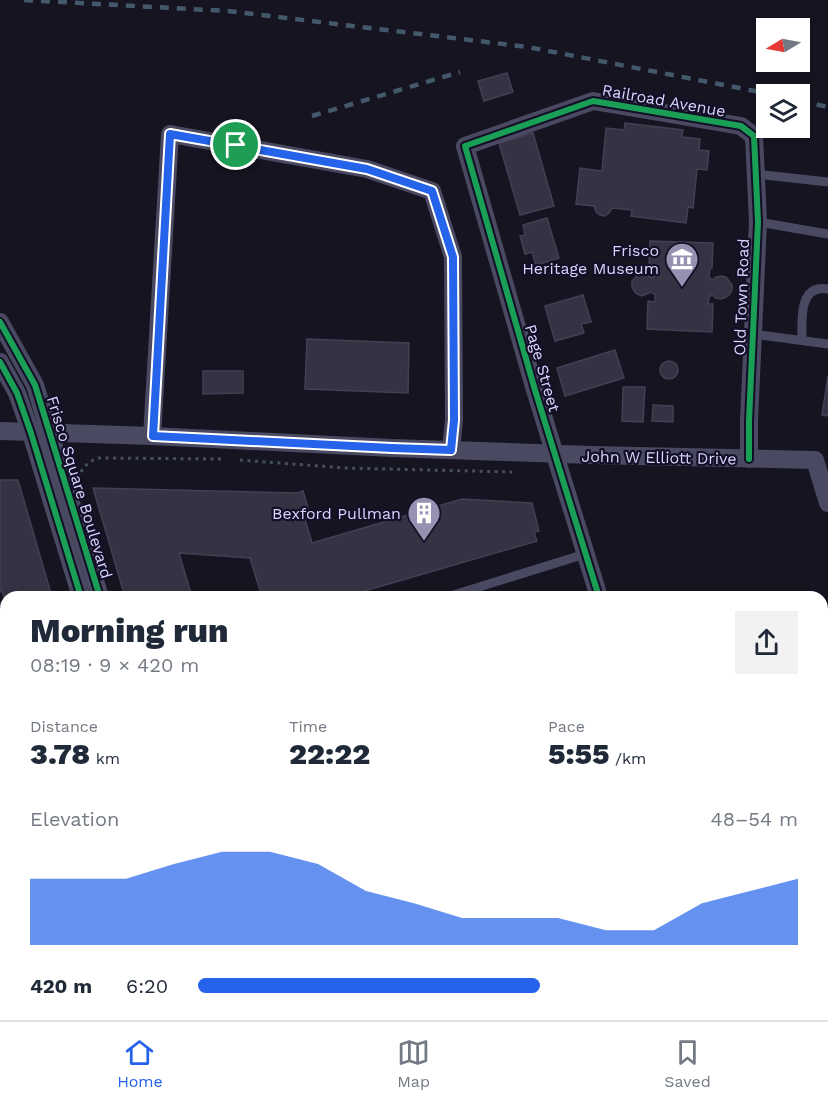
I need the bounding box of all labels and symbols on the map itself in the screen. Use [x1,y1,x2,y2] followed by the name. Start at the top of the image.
[756,18,810,72] north arrow
[601,80,727,121] street label: Railroad Avenue
[210,119,261,170] pin
[730,238,753,356] street label: Old Town Road
[522,241,659,278] place label: Frisco Heritage Museum
[664,241,700,288] museum icon: Frisco Heritage Museum
[521,322,564,414] street label: Page Street
[43,394,116,581] street label: Frisco Square Boulevard
[581,447,737,468] street label: John W Elliott Drive
[406,495,442,542] building icon: Bexford Pullman
[272,504,401,523] place label: Bexford Pullman

